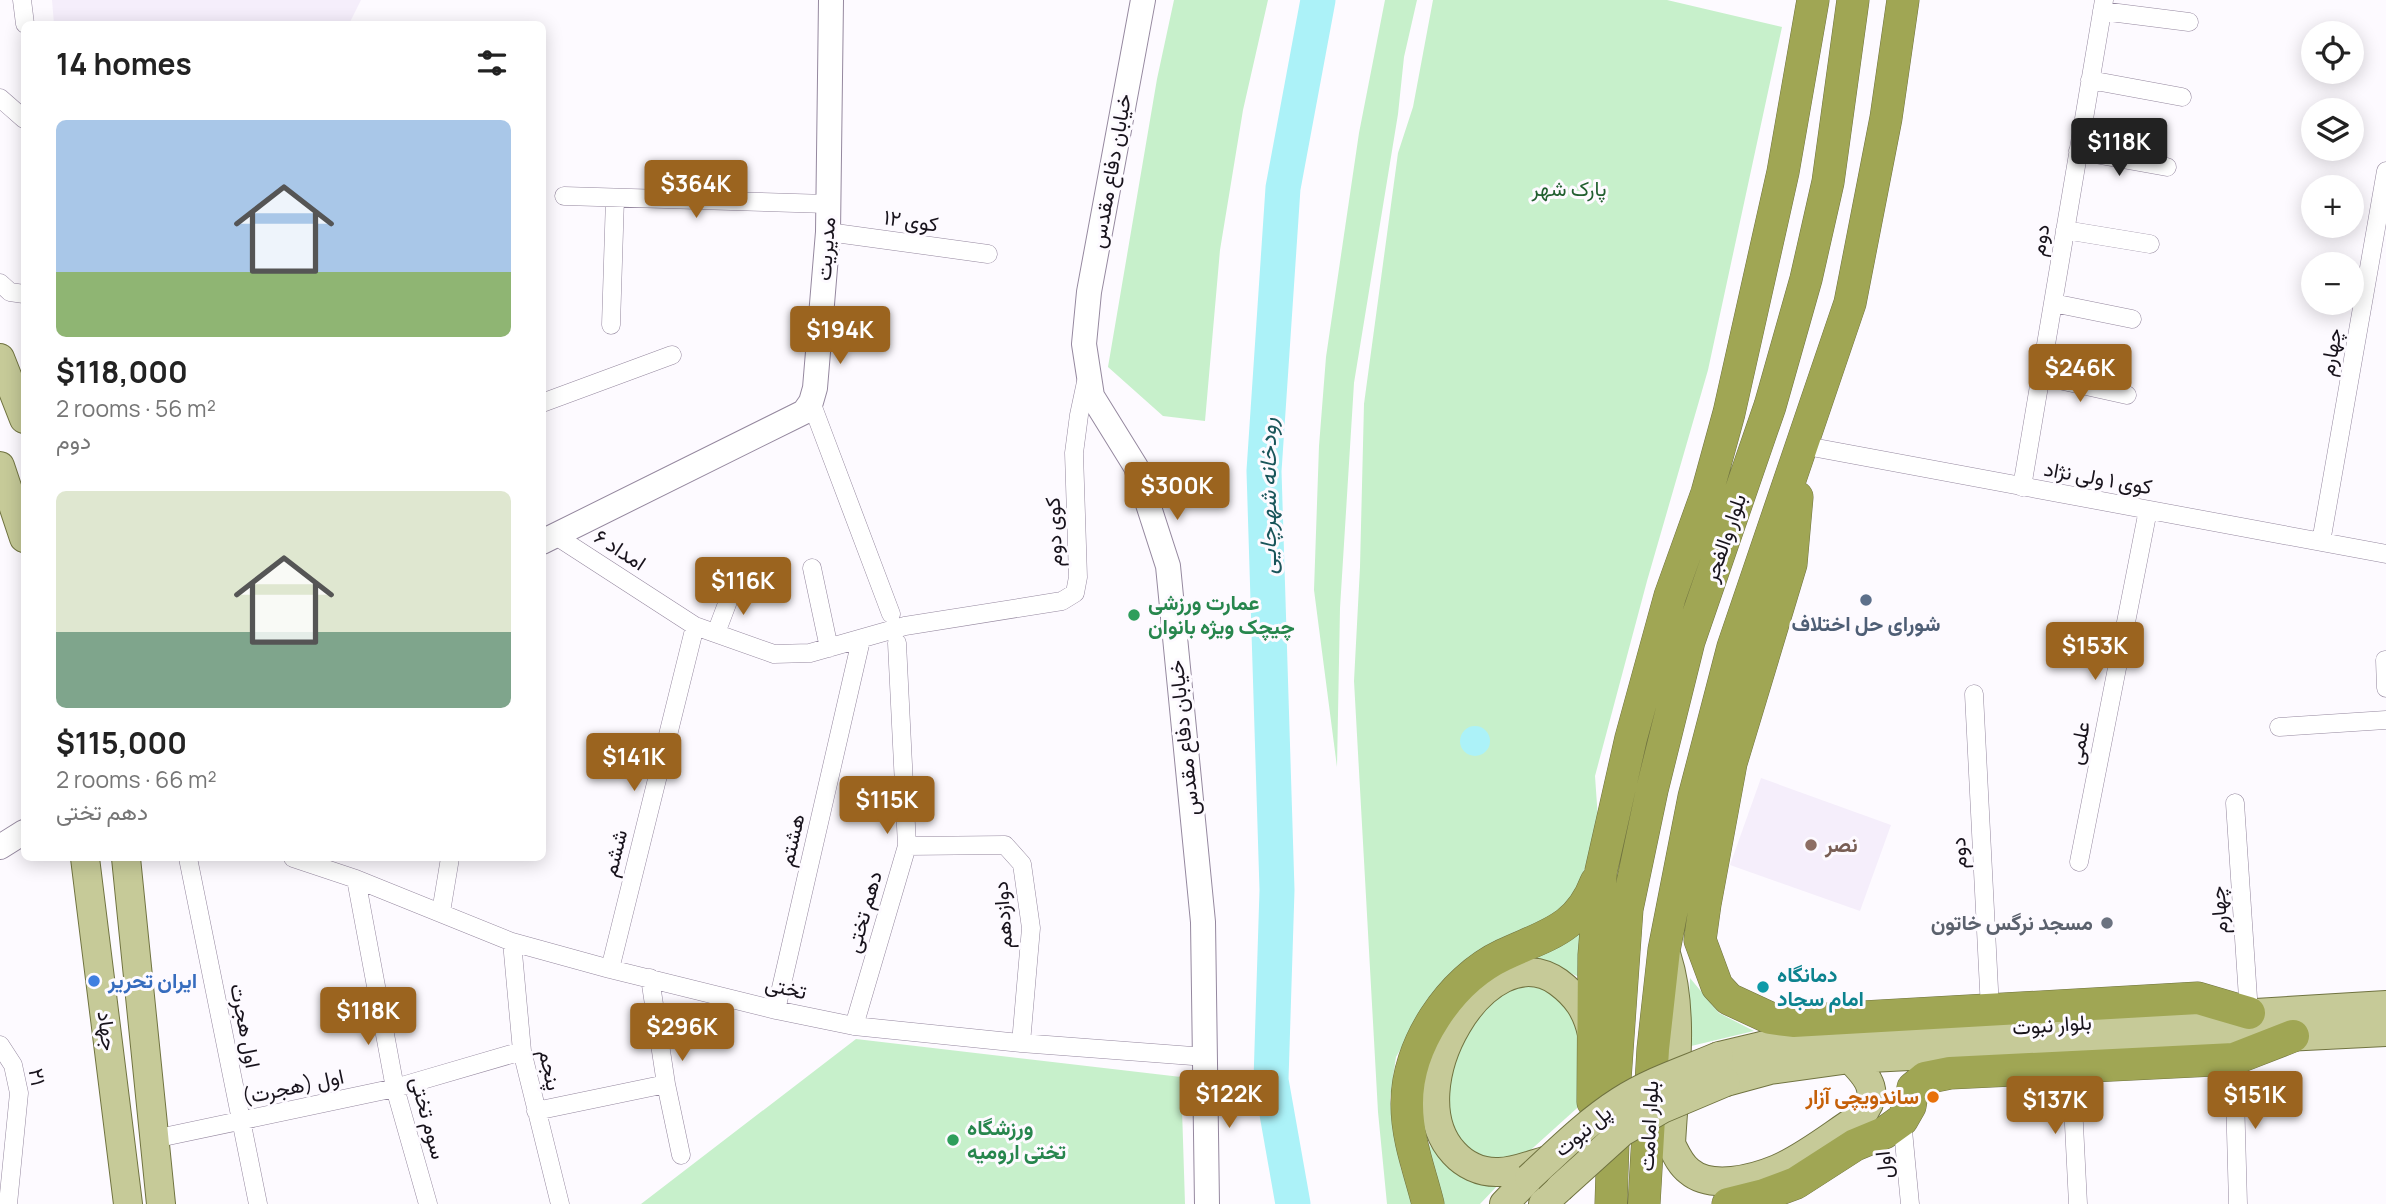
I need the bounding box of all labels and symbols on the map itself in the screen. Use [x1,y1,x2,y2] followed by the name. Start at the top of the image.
[1083,91,1138,250] street label: خیابان دفاع مقدس
[2070,118,2168,178] pin: $118K
[647,160,745,220] pin: $364K
[1531,174,1607,203] park label: پارک شهر
[882,202,940,238] street label: کوی ۱۲
[809,216,841,282] street label: مدیریت
[2022,222,2057,258] street label: دوم
[791,306,889,366] pin: $194K
[2312,326,2349,378] street label: چهارم
[2031,344,2129,404] pin: $246K
[1251,418,1284,574] water label: رودخانه شهرچایی
[2042,454,2154,500] street label: کوی ۱ ولی نژاد
[1128,462,1226,522] pin: $300K
[1696,490,1752,586] street label: بلوار والفجر
[1038,497,1069,567] street label: کوی دوم
[589,522,652,576] street label: امداد ۶
[694,558,792,617] pin: $116K
[1148,588,1295,641] place label: عمارت ورزشی چیچک ویژه بانوان
[1858,592,1874,608] marker: شورای حل اختلاف
[1126,607,1142,623] marker: عمارت ورزشی چیچک ویژه بانوان
[1791,609,1941,637] place label: شورای حل اختلاف
[2046,622,2144,682] pin: $153K
[1161,659,1206,817] street label: خیابان دفاع مقدس
[2060,719,2096,767] street label: علمی
[585,734,683,793] pin: $141K
[838,776,936,836] pin: $115K
[771,811,812,869] street label: هشتم
[595,826,634,879] street label: ششم
[1824,830,1858,858] place label: نصر
[1943,836,1974,870] street label: دوم
[1803,837,1819,853] marker: نصر
[838,867,889,956] street label: دهم تختی
[986,880,1019,950] street label: دوازدهم
[2202,885,2235,935] street label: چهارم
[1931,908,2093,936] place label: مسجد نرگس خاتون
[2099,915,2115,931] marker: مسجد نرگس خاتون
[1777,960,1864,1013] place label: دمانگاه امام سجاد
[107,966,197,994] place label: ایران تحریر
[763,969,810,1005] street label: تختی
[86,973,102,989] marker: ایران تحریر
[1755,979,1771,995] marker: دمانگاه امام سجاد
[224,981,268,1070] street label: اول هجرت
[319,988,417,1047] pin: $118K
[633,1004,731,1063] pin: $296K
[2011,1007,2093,1041] street label: بلوار نبوت
[92,1009,124,1052] street label: جهاد
[532,1047,569,1093] street label: پنجم
[239,1062,346,1110] street label: اول (هجرت)
[23,1066,53,1088] street label: ۲۱
[1180,1070,1278,1130] pin: $122K
[2206,1072,2304,1131] pin: $151K
[404,1073,453,1162] street label: سوم تختی
[2006,1076,2104,1136] pin: $137K
[1632,1080,1664,1172] street label: بلوار امامت
[1804,1082,1919,1111] place label: ساندویچی آزار
[1925,1089,1941,1105] marker: ساندویچی آزار
[1548,1098,1617,1163] street label: پل نبوت
[967,1113,1067,1165] place label: ورزشگاه تختی ارومیه
[945,1132,961,1148] marker: ورزشگاه تختی ارومیه
[1868,1150,1898,1180] street label: اول

